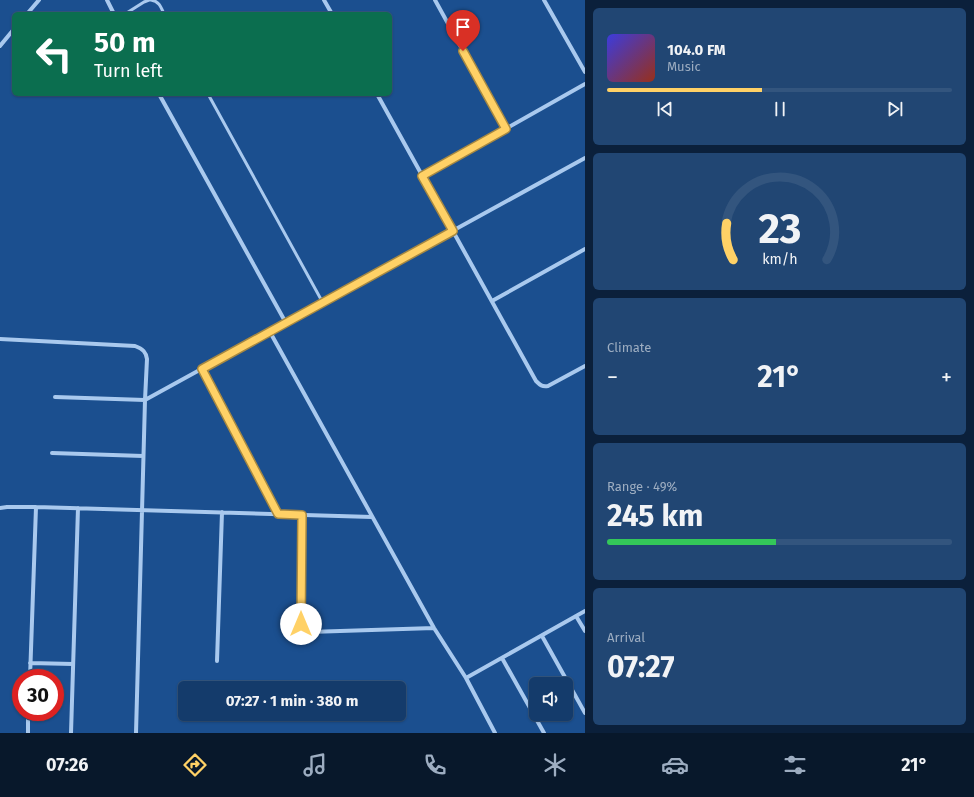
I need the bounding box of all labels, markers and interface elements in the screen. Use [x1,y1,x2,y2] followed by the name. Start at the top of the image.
[446,10,480,51] pin
[452,16,474,38] icon: arrive
[94,26,156,59] text: 50 m
[28,28,80,80] icon: left
[667,41,726,59] text: 104.0 FM
[667,59,701,74] text: Music
[94,60,163,82] text: Turn left
[654,98,676,120] icon: previous
[769,98,791,120] icon: pause
[884,98,906,120] icon: next
[758,203,801,253] text: 23
[762,250,797,267] text: km/h
[607,340,651,355] text: Climate
[757,359,802,395] text: 21°
[607,364,618,391] text: −
[941,364,952,391] text: +
[607,479,677,494] text: Range · 49%
[607,498,703,534] text: 245 km
[280,603,322,645] position arrow
[607,630,645,645] text: Arrival
[607,649,674,685] text: 07:27
[12,669,64,721] speed limit sign: 30
[529,677,573,721] map controls
[529,677,573,721] button: sound
[226,692,358,710] text: 07:27 · 1 min · 380 m
[181,751,209,779] icon: directions
[301,751,329,779] icon: music
[421,751,449,779] icon: phone
[541,751,569,779] icon: climate
[661,751,689,779] icon: car
[781,751,809,779] icon: filters
[46,754,88,776] text: 07:26
[901,754,928,776] text: 21°

